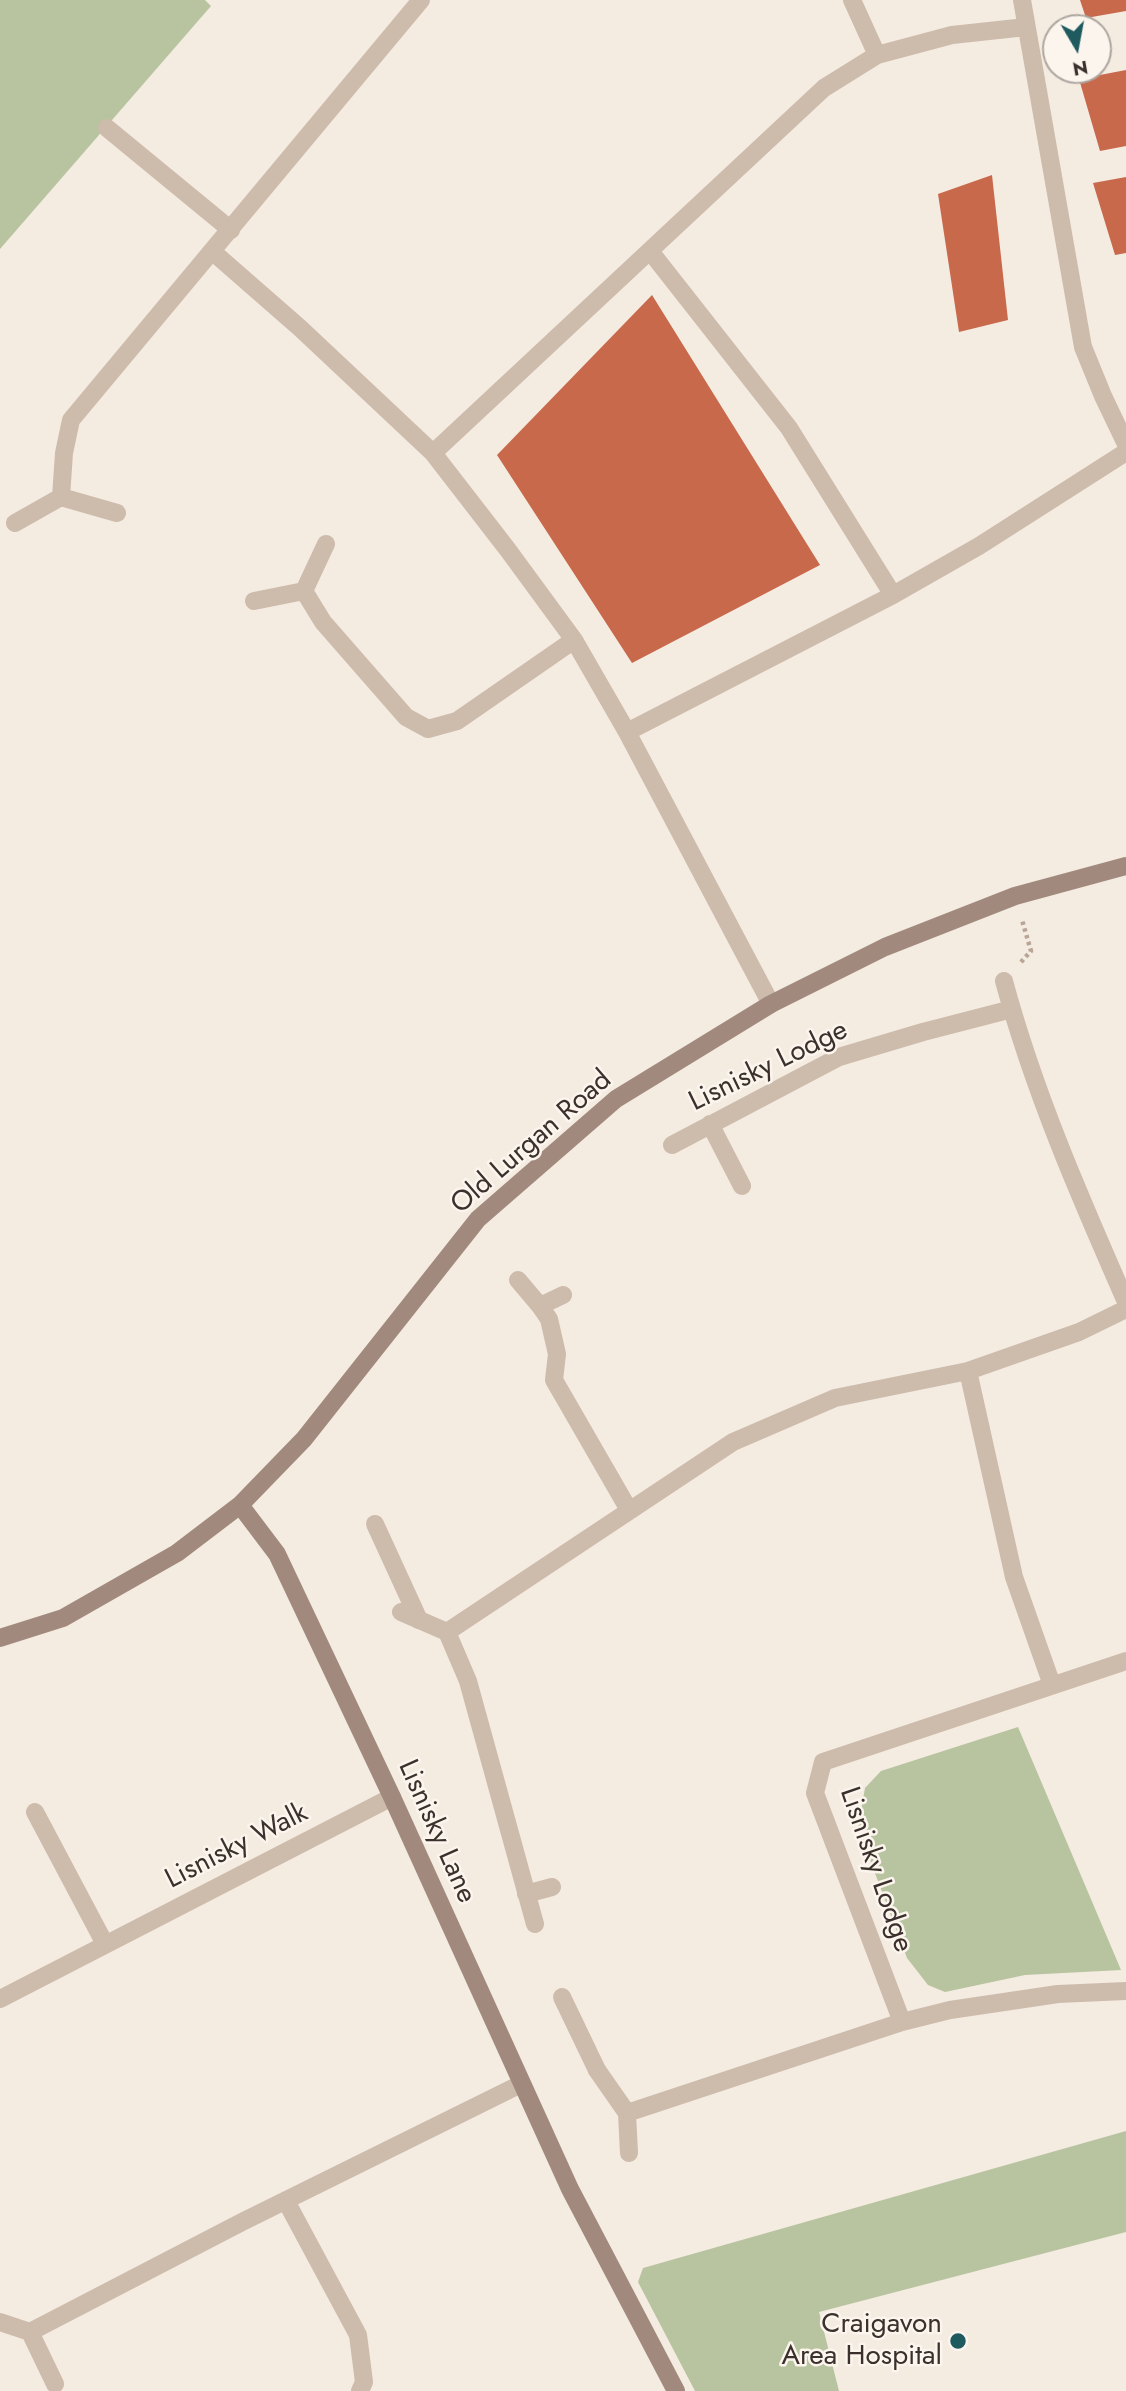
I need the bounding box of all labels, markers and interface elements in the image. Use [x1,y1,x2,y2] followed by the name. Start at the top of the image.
[1042,14,1112,84] north arrow
[1071,54,1090,83] text: N
[684,1014,854,1120] street label: Lisnisky Lodge
[445,1064,619,1222] street label: Old Lurgan Road
[390,1755,482,1909] street label: Lisnisky Lane
[831,1783,919,1957] street label: Lisnisky Lodge
[160,1797,314,1897] street label: Lisnisky Walk
[782,2308,942,2374] place label: Craigavon Area Hospital
[948,2331,968,2351] marker: Craigavon Area Hospital

